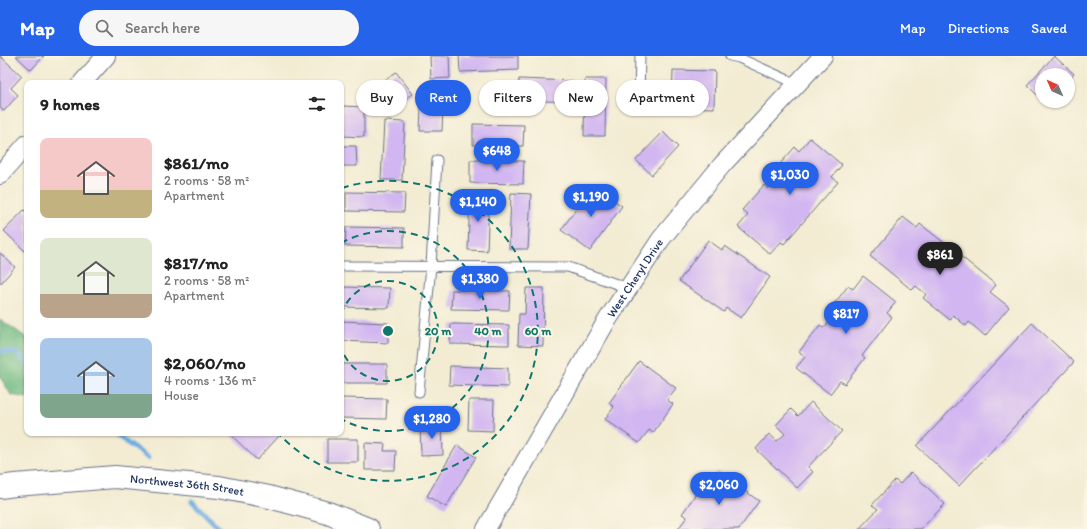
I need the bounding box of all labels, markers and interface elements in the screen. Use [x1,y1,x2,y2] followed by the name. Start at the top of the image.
[79,10,359,46] search box
[20,17,55,40] text: Map
[93,17,115,39] icon: search
[125,19,200,37] text: Search here
[900,20,926,37] text: Map
[948,20,1009,37] text: Directions
[1031,20,1067,37] text: Saved
[1035,68,1075,108] north arrow
[1035,68,1075,108] map controls
[356,80,407,116] chip: Buy
[415,80,471,116] chip: Rent
[479,80,546,116] chip: Filters
[554,80,608,116] chip: New
[616,80,709,116] chip: Apartment
[306,93,328,115] icon: filters
[40,94,100,114] text: 9 homes
[473,138,521,172] pin: $648
[483,143,511,158] text: $648
[164,153,229,173] text: $861/mo
[72,154,120,202] icon: home
[757,162,823,196] pin: $1,030
[771,167,809,182] text: $1,030
[164,173,249,188] text: 2 rooms · 58 m²
[558,184,624,218] pin: $1,190
[164,188,225,203] text: Apartment
[445,189,511,223] pin: $1,140
[573,189,609,204] text: $1,190
[459,194,497,209] text: $1,140
[604,236,666,320] street label: West Cheryl Drive
[916,242,964,276] pin: $861
[927,247,953,262] text: $861
[164,253,228,273] text: $817/mo
[72,254,120,302] icon: home
[447,266,513,300] pin: $1,380
[461,271,499,286] text: $1,380
[164,273,249,288] text: 2 rooms · 58 m²
[164,288,225,303] text: Apartment
[822,301,870,335] pin: $817
[833,306,859,321] text: $817
[381,324,395,338] centre of rings
[425,324,452,338] text: 20 m
[474,324,503,338] text: 40 m
[525,324,552,338] text: 60 m
[164,353,246,373] text: $2,060/mo
[72,354,120,402] icon: home
[164,373,256,388] text: 4 rooms · 136 m²
[164,388,199,403] text: House
[399,406,465,440] pin: $1,280
[413,411,451,426] text: $1,280
[130,471,246,499] street label: Northwest 36th Street
[686,472,752,506] pin: $2,060
[699,477,739,492] text: $2,060

